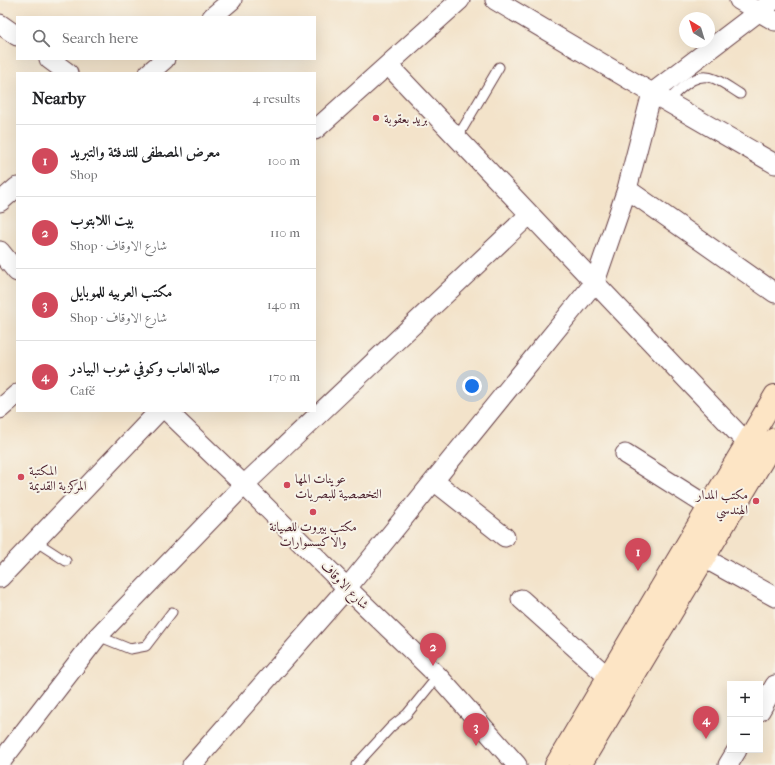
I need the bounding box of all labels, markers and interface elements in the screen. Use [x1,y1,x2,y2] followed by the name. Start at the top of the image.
[679,12,715,48] north arrow
[16,16,316,60] search box
[30,27,52,49] icon: search
[62,29,138,47] text: Search here
[32,88,86,108] text: Nearby
[253,91,300,106] text: 4 results
[384,111,428,127] place label: بريد بعقوبة
[371,113,381,123] marker: بريد بعقوبة
[70,143,220,161] text: معرض المصطفى للتدفئة والتبريد
[43,153,47,168] text: 1
[267,153,300,168] text: 100 m
[70,167,98,182] text: Shop
[70,211,134,229] text: بيت اللابتوب
[42,225,48,240] text: 2
[270,225,300,240] text: 110 m
[70,238,167,253] text: Shop · شارع الاوقاف
[70,283,172,301] text: مكتب العربيه للموبايل
[42,297,48,312] text: 3
[267,297,300,312] text: 140 m
[70,310,167,325] text: Shop · شارع الاوقاف
[70,359,220,377] text: صالة العاب وكوفي شوب البيادر
[41,369,49,384] text: 4
[268,369,300,384] text: 170 m
[462,376,482,396] your location
[70,383,95,398] text: Café
[29,463,87,494] place label: المكتبة المركزية القديمة
[295,471,382,502] place label: عوينات المها التخصصية للبصريات
[16,472,26,482] marker: المكتبة المركزية القديمة
[282,480,292,490] marker: عوينات المها التخصصية للبصريات
[694,487,748,522] place label: مكتب المدار الهندسي
[751,496,761,506] marker: مكتب المدار الهندسي
[308,507,318,517] marker: مكتب بيروت للصيانة والاكسسوارات
[269,519,357,550] place label: مكتب بيروت للصيانة والاكسسوارات
[625,538,651,571] pin: 1
[315,558,372,615] street label: شارع الاوقاف
[420,633,446,666] pin: 2
[727,681,763,753] map controls
[727,681,763,717] button: +
[693,706,719,739] pin: 4
[463,713,489,746] pin: 3
[727,717,763,753] button: −

